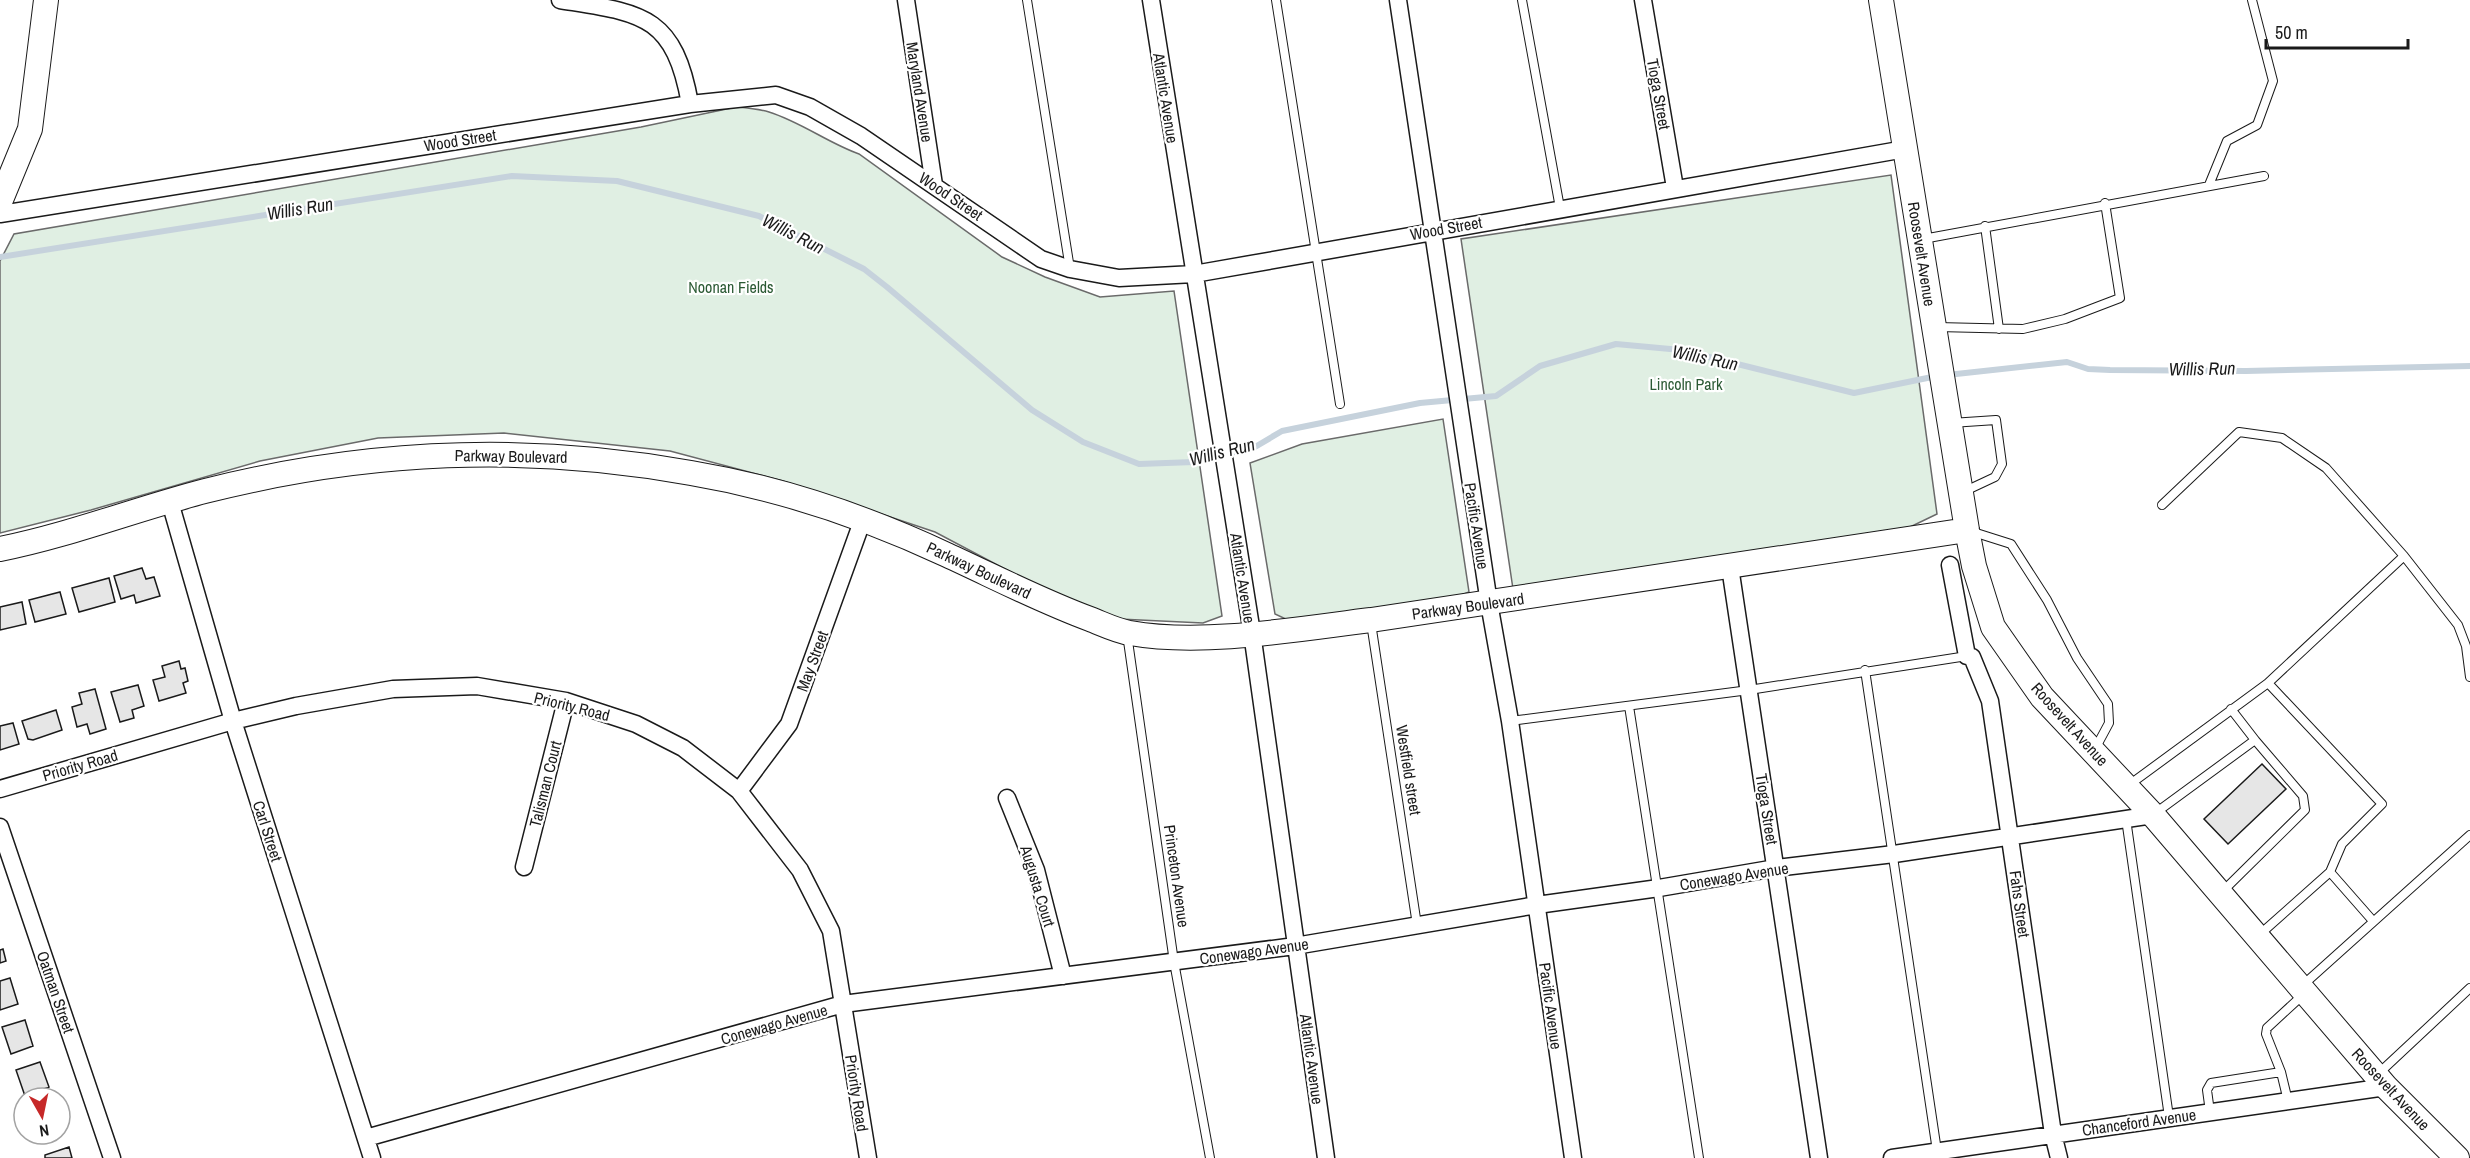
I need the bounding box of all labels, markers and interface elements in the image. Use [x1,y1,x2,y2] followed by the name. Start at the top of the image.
[2266,12,2408,50] scale bar
[2275,20,2308,45] text: 50 m
[901,40,939,144] street label: Maryland Avenue
[1148,50,1184,145] street label: Atlantic Avenue
[1642,57,1676,132] street label: Tioga Street
[422,123,498,157] street label: Wood Street
[915,167,988,226] street label: Wood Street
[265,191,335,226] water label: Willis Run
[1903,200,1941,308] street label: Roosevelt Avenue
[758,207,829,260] water label: Willis Run
[1408,211,1484,245] street label: Wood Street
[688,276,774,298] park label: Noonan Fields
[1670,338,1740,377] water label: Willis Run
[2168,355,2236,382] water label: Willis Run
[1650,373,1723,395] park label: Lincoln Park
[1186,431,1257,472] water label: Willis Run
[454,444,568,468] street label: Parkway Boulevard
[1459,481,1495,571] street label: Pacific Avenue
[1225,530,1261,625] street label: Atlantic Avenue
[923,536,1035,604] street label: Parkway Boulevard
[1411,587,1525,625] street label: Parkway Boulevard
[791,627,833,695] street label: May Street
[2027,677,2113,771] street label: Roosevelt Avenue
[532,686,612,726] street label: Priority Road
[1391,723,1427,817] street label: Westfield street
[524,738,566,830] street label: Talisman Court
[40,744,120,786] street label: Priority Road
[1751,772,1784,847] street label: Tioga Street
[248,798,288,865] street label: Carl Street
[1159,823,1195,929] street label: Princeton Avenue
[1015,842,1061,930] street label: Augusta Court
[1678,857,1790,895] street label: Conewago Avenue
[2004,869,2036,939] street label: Fahs Street
[1198,932,1310,970] street label: Conewago Avenue
[32,948,80,1036] street label: Oatman Street
[1534,961,1568,1051] street label: Pacific Avenue
[718,998,830,1050] street label: Conewago Avenue
[1295,1011,1329,1106] street label: Atlantic Avenue
[2347,1043,2435,1135] street label: Roosevelt Avenue
[840,1053,874,1133] street label: Priority Road
[12,1086,72,1146] north arrow
[2081,1103,2197,1141] street label: Chanceford Avenue
[38,1119,51,1142] text: N

